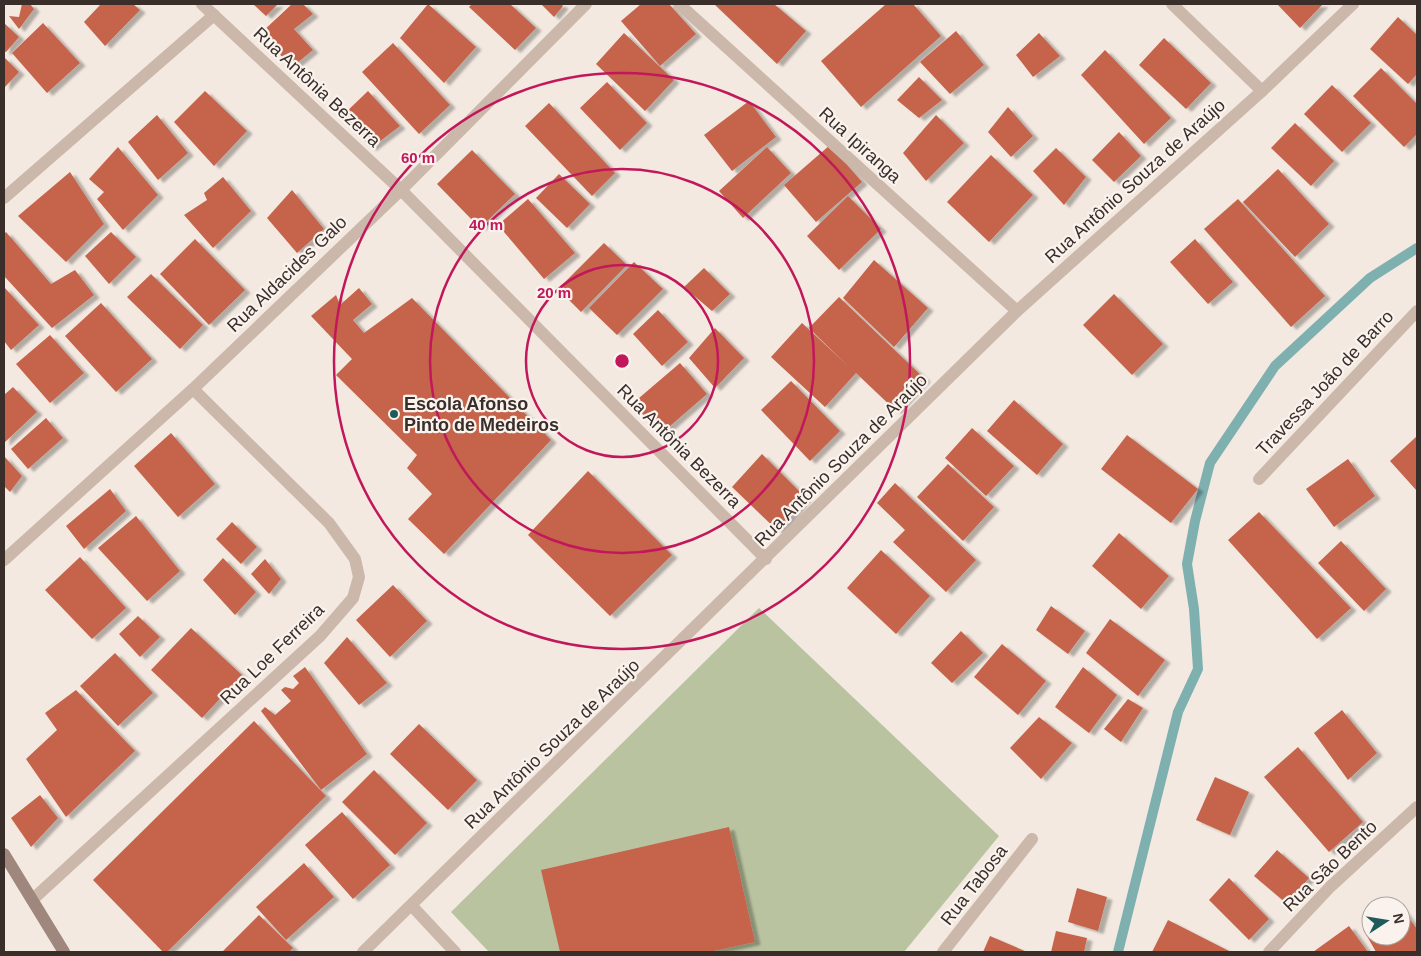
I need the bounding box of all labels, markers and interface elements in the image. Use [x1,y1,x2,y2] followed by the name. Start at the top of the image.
[249,23,385,152] street label: Rua Antônia Bezerra
[1041,95,1229,267] street label: Rua Antônio Souza de Araújo
[815,103,906,188] street label: Rua Ipiranga
[401,149,435,166] text: 60 m
[223,212,351,336] street label: Rua Aldacides Galo
[469,216,503,233] text: 40 m
[537,284,571,301] text: 20 m
[1252,306,1398,460] street label: Travessa João de Barro
[613,352,631,370] centre of rings
[751,370,931,550] street label: Rua Antônio Souza de Araújo
[613,380,745,512] street label: Rua Antônia Bezerra
[404,394,559,435] place label: Escola Afonso Pinto de Medeiros
[388,408,400,420] marker: Escola Afonso Pinto de Medeiros
[216,599,329,708] street label: Rua Loe Ferreira
[460,655,644,833] street label: Rua Antônio Souza de Araújo
[1279,816,1381,916] street label: Rua São Bento
[937,840,1012,929] street label: Rua Tabosa
[1361,896,1411,946] north arrow
[1390,912,1408,925] text: N

